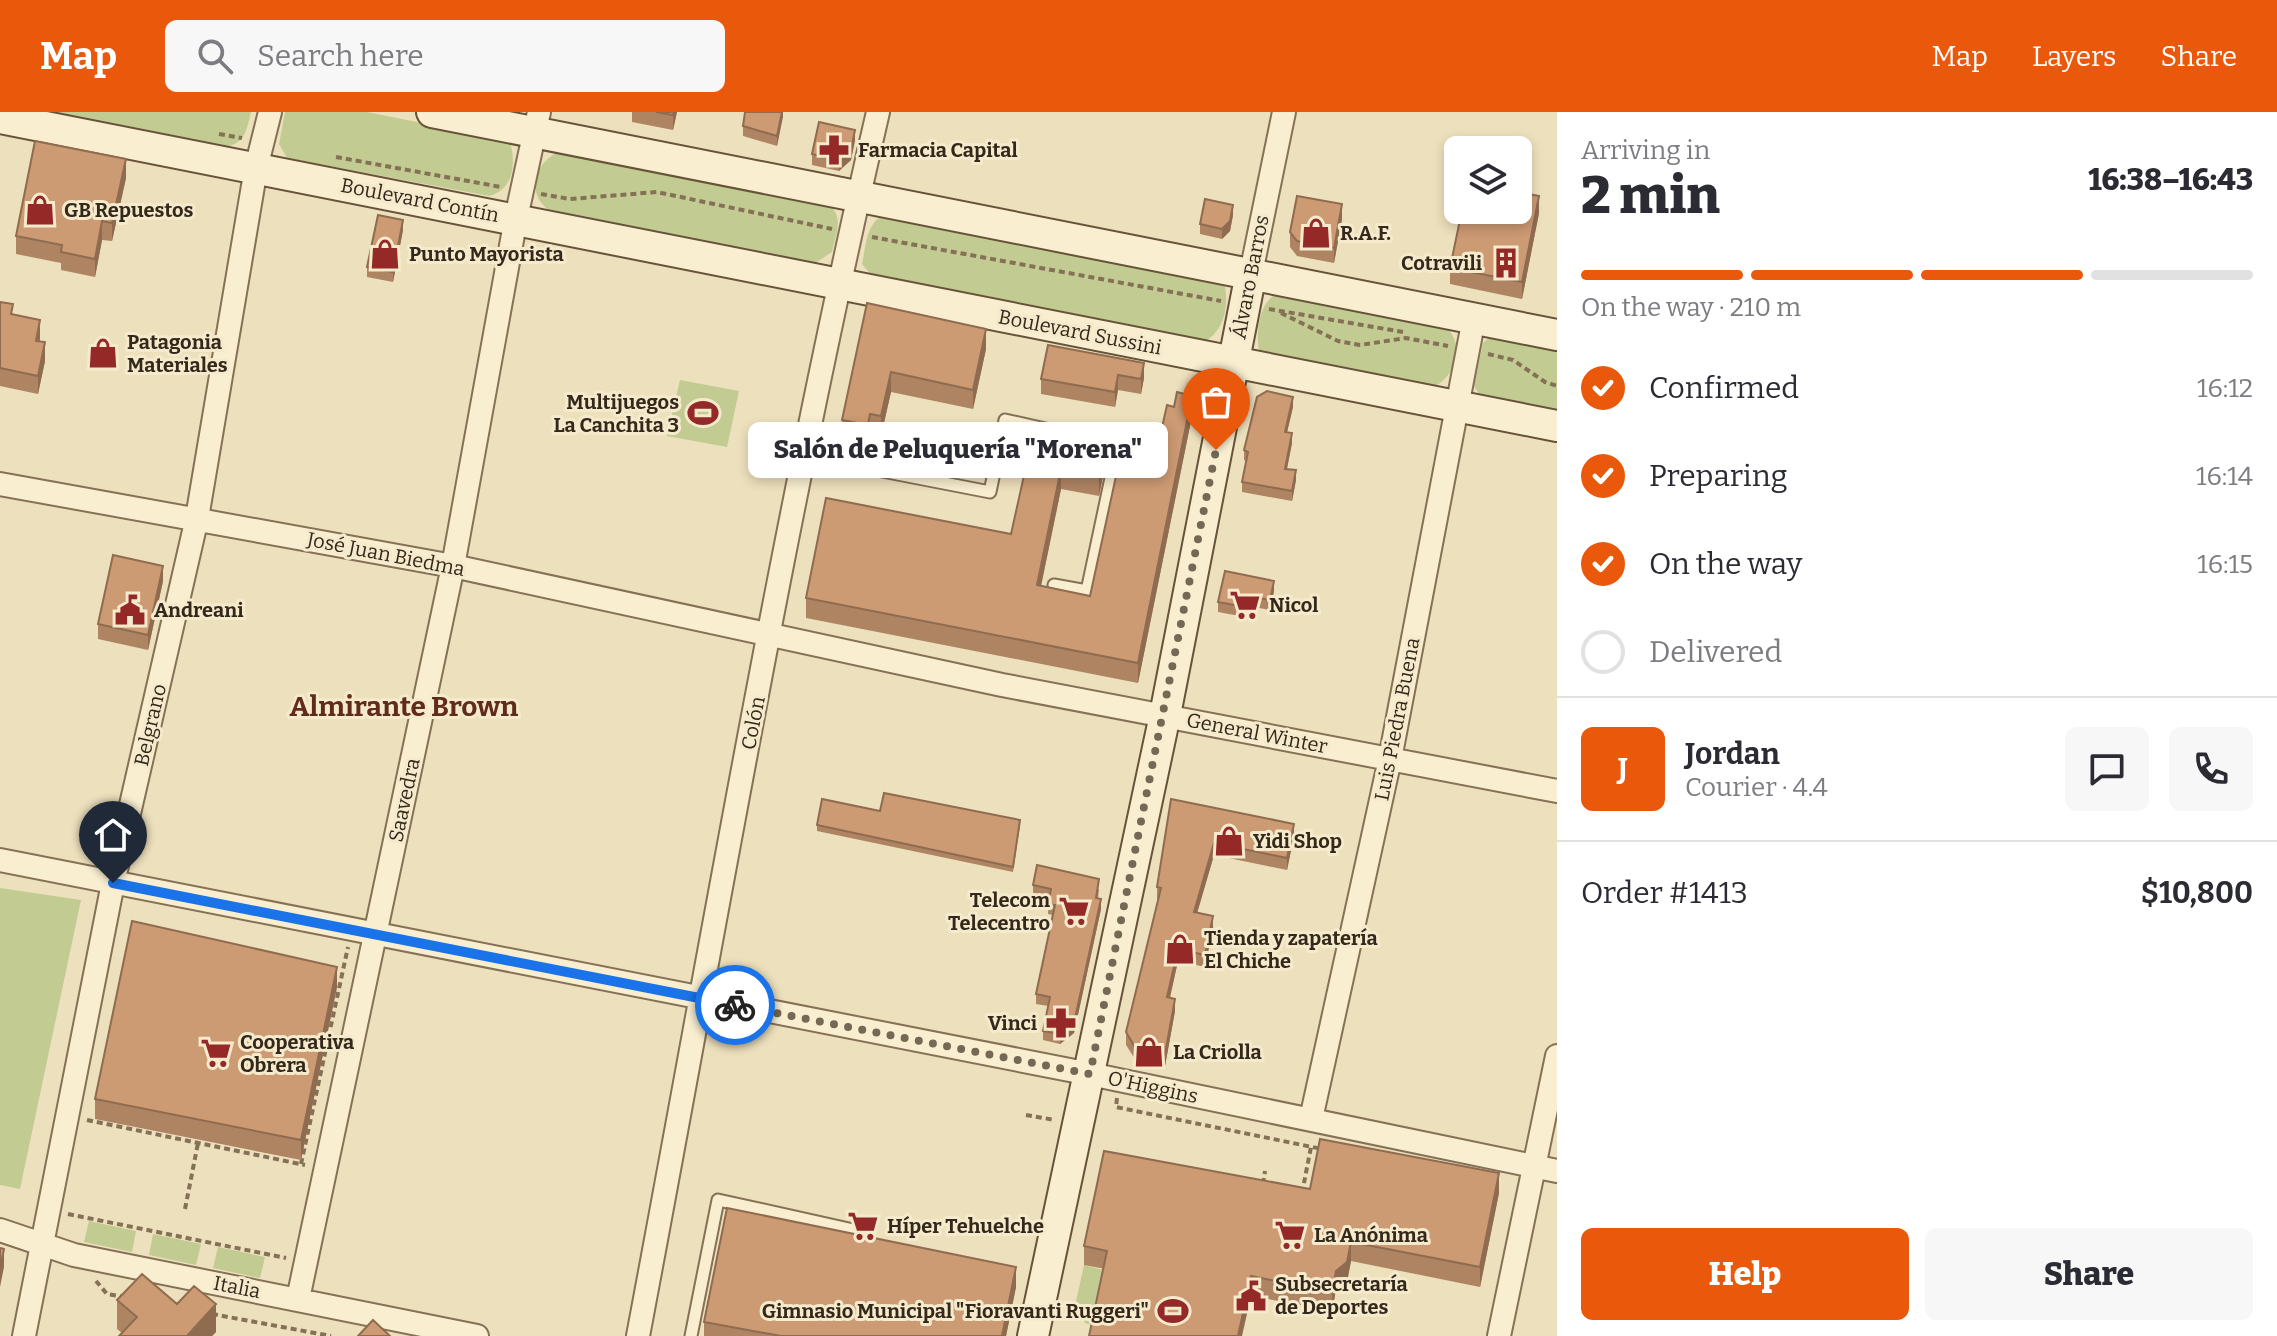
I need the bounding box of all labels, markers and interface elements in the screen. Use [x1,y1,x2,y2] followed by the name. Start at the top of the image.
[165,20,725,92] search box
[40,33,117,79] text: Map
[193,34,237,78] icon: search
[257,38,424,74] text: Search here
[1931,40,1988,73] text: Map
[2032,40,2116,73] text: Layers
[2160,40,2237,73] text: Share
[817,133,851,167] pharmacy icon: Farmacia Capital
[1581,135,1710,166] text: Arriving in
[1444,136,1532,224] map controls
[1444,136,1532,224] button: layers
[858,138,1018,162] place label: Farmacia Capital
[2088,162,2253,198] text: 16:38–16:43
[1581,164,1720,227] text: 2 min
[339,173,501,227] street label: Boulevard Contín
[23,193,57,227] shop icon: GB Repuestos
[64,198,194,222] place label: GB Repuestos
[1226,213,1274,341] street label: Álvaro Barros
[1299,216,1333,250] shop icon: R.A.F.
[1340,221,1391,245] place label: R.A.F.
[368,237,402,271] shop icon: Punto Mayorista
[409,242,564,266] place label: Punto Mayorista
[1489,246,1523,280] building icon: Cotravili
[1401,251,1483,275] place label: Cotravili
[1581,292,1801,323] text: On the way · 210 m
[996,304,1164,360] street label: Boulevard Sussini
[127,330,228,377] place label: Patagonia Materiales
[86,336,120,370] shop icon: Patagonia Materiales
[1581,366,1625,410] icon: check
[1182,368,1250,450] pin
[1649,370,1799,406] text: Confirmed
[2197,373,2253,404] text: 16:12
[1194,380,1238,424] icon: bag
[554,390,679,437] place label: Multijuegos La Canchita 3
[686,396,720,430] sports icon: Multijuegos La Canchita 3
[748,422,1168,478] callout: Salón de Peluquería "Morena"
[773,434,1143,465] text: Salón de Peluquería "Morena"
[1581,454,1625,498] icon: check
[1649,458,1787,494] text: Preparing
[2196,461,2253,492] text: 16:14
[304,527,467,581] street label: José Juan Biedma
[1581,542,1625,586] icon: check
[1649,546,1802,582] text: On the way
[2197,549,2253,580] text: 16:15
[1228,588,1262,622] supermarket icon: Nicol
[113,593,147,627] public building icon: Andreani
[1269,593,1319,617] place label: Nicol
[154,598,244,622] place label: Andreani
[1649,634,1782,670] text: Delivered
[1369,635,1425,803] street label: Luis Piedra Buena
[129,682,171,768] street label: Belgrano
[290,690,518,723] district label: Almirante Brown
[736,694,770,752] street label: Colón
[1184,708,1330,758] street label: General Winter
[2065,727,2149,811] button: chat
[2169,727,2253,811] button: phone
[1685,736,1780,772] text: Jordan
[1618,751,1628,787] text: J
[383,756,425,844] street label: Saavedra
[1685,772,1828,803] text: Courier · 4.4
[79,801,147,883] pin
[91,813,135,857] icon: home
[1212,824,1246,858] shop icon: Yidi Shop
[1253,829,1342,853] place label: Yidi Shop
[1581,875,1748,911] text: Order #1413
[2141,875,2253,911] text: $10,800
[948,888,1050,935] place label: Telecom Telecentro
[1057,894,1091,928] supermarket icon: Telecom Telecentro
[1204,926,1378,973] place label: Tienda y zapatería El Chiche
[1163,932,1197,966] shop icon: Tienda y zapatería El Chiche
[695,965,775,1045] courier
[713,983,757,1027] icon: bike
[1044,1006,1078,1040] pharmacy icon: Vinci
[988,1011,1038,1035] place label: Vinci
[240,1030,354,1077] place label: Cooperativa Obrera
[1132,1035,1166,1069] shop icon: La Criolla
[199,1036,233,1070] supermarket icon: Cooperativa Obrera
[1173,1040,1262,1064] place label: La Criolla
[1106,1066,1200,1108] street label: O'Higgins
[846,1209,880,1243] supermarket icon: Híper Tehuelche
[887,1214,1044,1238] place label: Híper Tehuelche
[1273,1218,1307,1252] supermarket icon: La Anónima
[1314,1223,1428,1247] place label: La Anónima
[1581,1228,1909,1320] button: Help
[1925,1228,2253,1320] button: Share
[211,1271,263,1303] street label: Italia
[1275,1272,1408,1319] place label: Subsecretaría de Deportes
[1234,1279,1268,1313] public building icon: Subsecretaría de Deportes
[1156,1294,1190,1328] sports icon: Gimnasio Municipal "Fioravanti Ruggeri"
[762,1299,1149,1323] place label: Gimnasio Municipal "Fioravanti Ruggeri"

